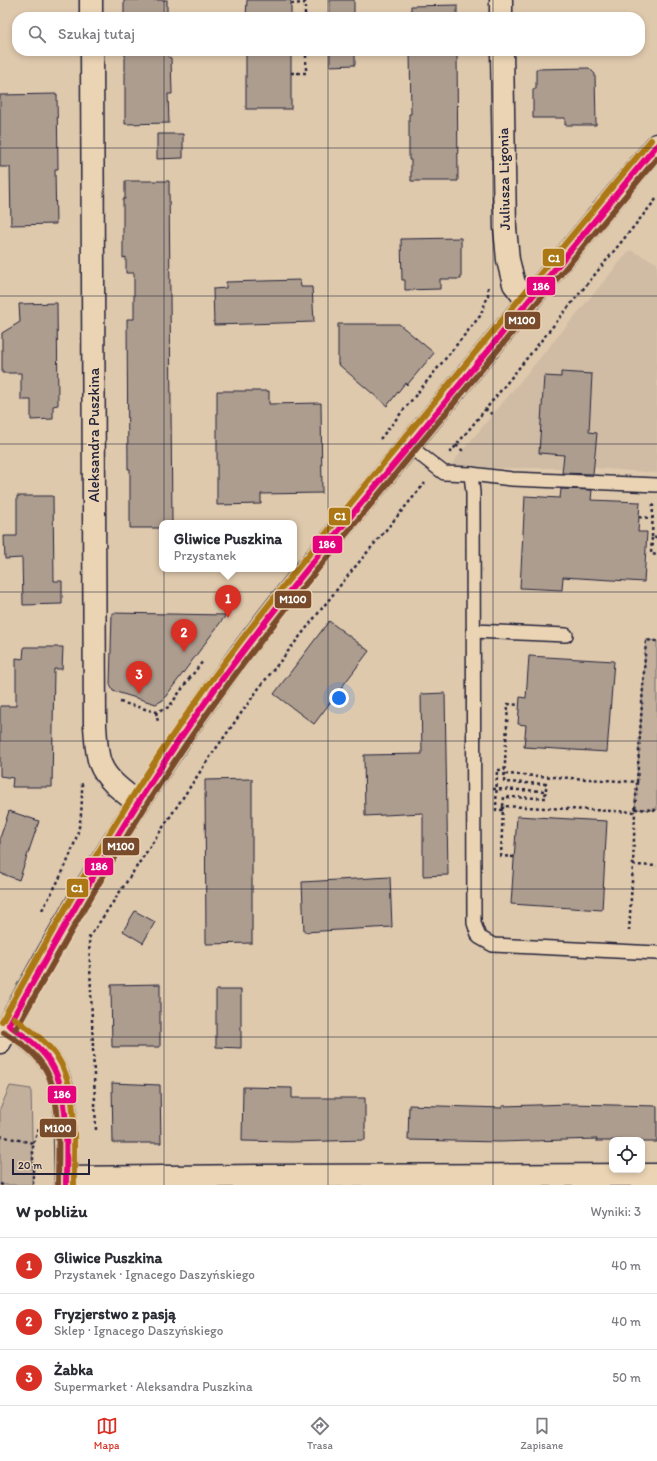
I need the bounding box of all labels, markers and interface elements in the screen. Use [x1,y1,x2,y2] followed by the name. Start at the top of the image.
[12,12,645,56] search box
[26,23,48,45] icon: search
[58,25,135,43] text: Szukaj tutaj
[494,127,514,231] street label: Juliusza Ligonia
[542,248,565,267] line badge: C1
[548,252,561,265] text: C1
[526,276,556,296] line badge: 186
[533,280,550,293] text: 186
[504,311,541,330] line badge: M100
[508,314,536,327] text: M100
[85,367,103,502] street label: Aleksandra Puszkina
[328,507,351,526] line badge: C1
[334,510,347,523] text: C1
[159,520,297,572] popup
[174,530,282,548] text: Gliwice Puszkina
[312,535,343,554] line badge: 186
[319,538,336,551] text: 186
[174,548,236,563] text: Przystanek
[215,585,241,618] pin: 1
[274,590,312,609] line badge: M100
[279,593,307,606] text: M100
[171,619,197,652] pin: 2
[126,661,152,694] pin: 3
[329,688,349,708] your location
[102,837,140,856] line badge: M100
[107,840,135,853] text: M100
[84,857,114,876] line badge: 186
[91,860,108,873] text: 186
[66,878,89,898] line badge: C1
[71,882,84,895] text: C1
[47,1085,77,1104] line badge: 186
[54,1088,71,1101] text: 186
[39,1118,77,1138] line badge: M100
[44,1122,72,1135] text: M100
[609,1137,645,1173] map controls
[609,1137,645,1173] button: locate
[12,1157,90,1176] scale bar
[18,1159,42,1172] text: 20 m
[16,1201,87,1221] text: W pobliżu
[590,1204,641,1219] text: Wyniki: 3
[54,1249,162,1267] text: Gliwice Puszkina
[26,1258,32,1273] text: 1
[611,1258,641,1273] text: 40 m
[54,1267,255,1282] text: Przystanek · Ignacego Daszyńskiego
[54,1305,176,1323] text: Fryzjerstwo z pasją
[26,1314,32,1329] text: 2
[611,1314,641,1329] text: 40 m
[54,1323,223,1338] text: Sklep · Ignacego Daszyńskiego
[54,1361,93,1379] text: Żabka
[25,1370,33,1385] text: 3
[612,1370,641,1385] text: 50 m
[54,1379,253,1394] text: Supermarket · Aleksandra Puszkina
[94,1415,119,1452] tab: Mapa
[307,1415,333,1452] tab: Trasa
[520,1415,563,1452] tab: Zapisane

